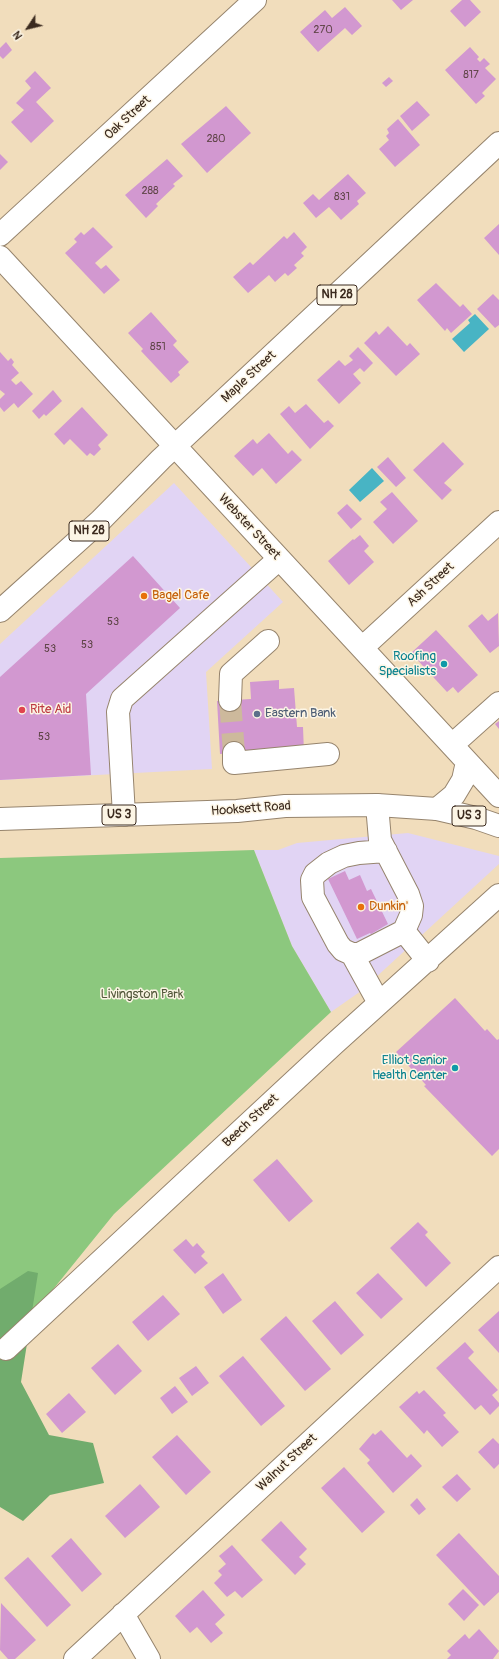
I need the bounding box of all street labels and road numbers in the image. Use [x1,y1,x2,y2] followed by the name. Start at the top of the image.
[102,93,154,143] street label: Oak Street
[317,285,357,305] road number: NH 28
[218,348,280,406] street label: Maple Street
[215,491,283,563] street label: Webster Street
[69,521,109,541] road number: NH 28
[404,559,458,611] street label: Ash Street
[211,798,291,820] street label: Hooksett Road
[102,805,136,825] road number: US 3
[452,806,486,826] road number: US 3
[220,1091,282,1151] street label: Beech Street
[253,1431,321,1495] street label: Walnut Street

